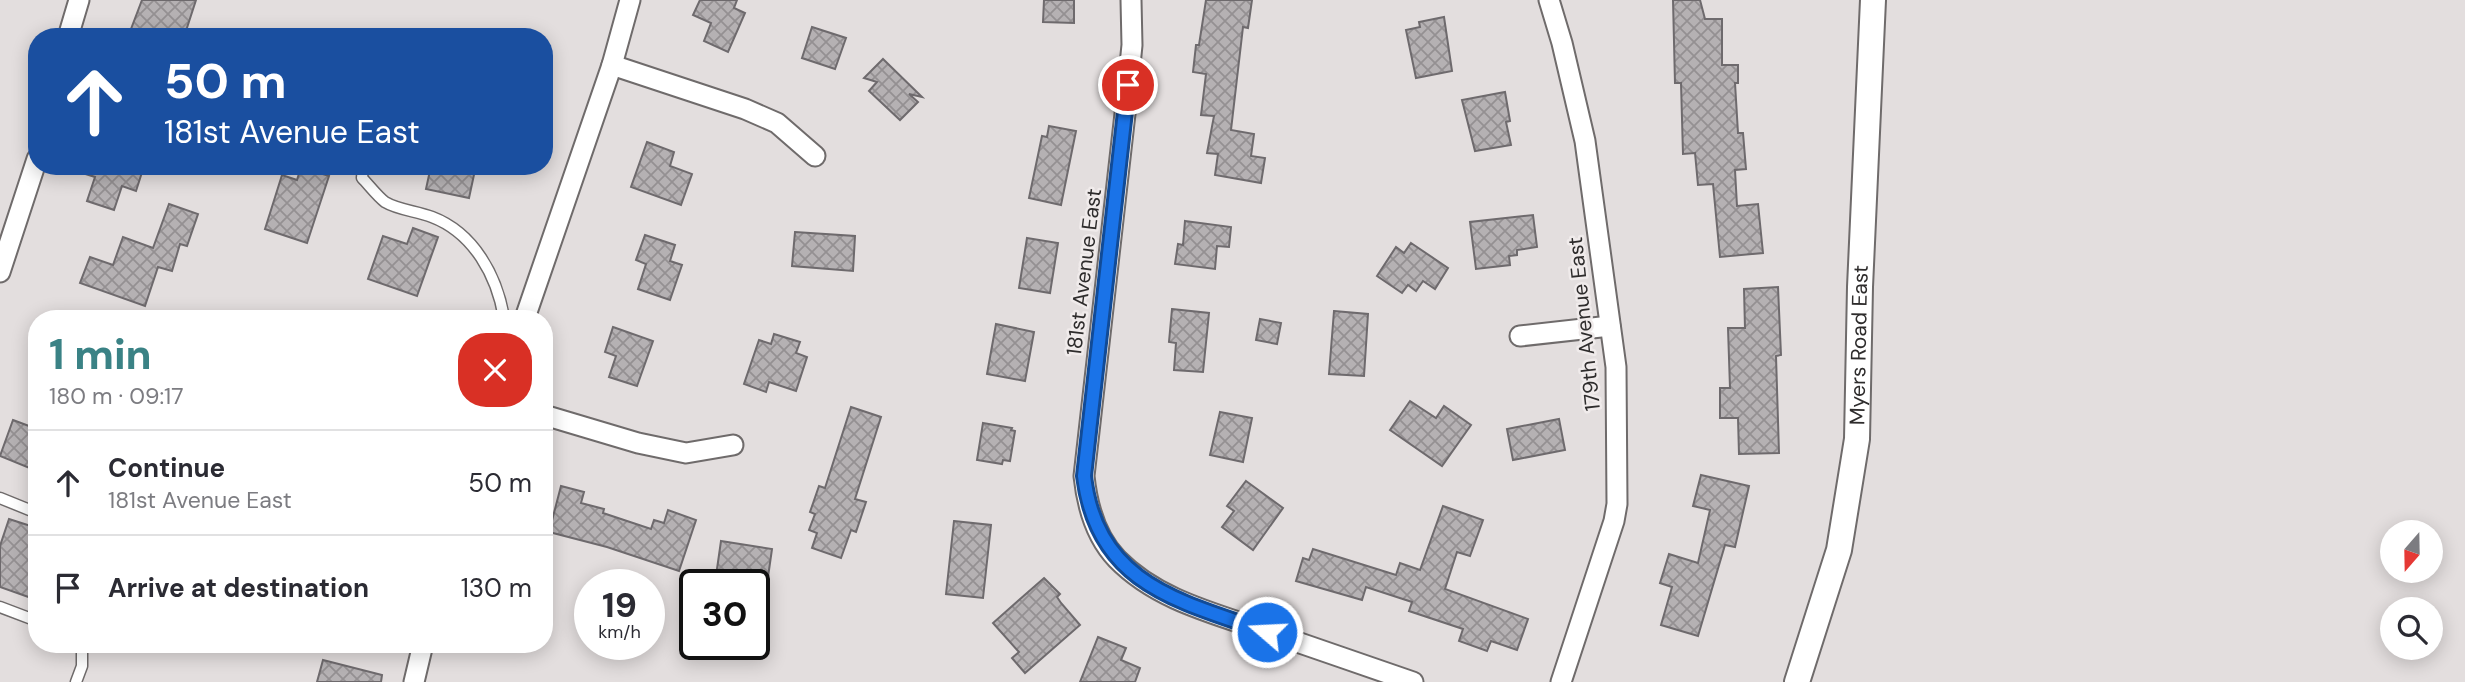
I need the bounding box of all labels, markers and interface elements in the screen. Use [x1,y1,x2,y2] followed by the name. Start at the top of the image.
[164,49,287,113] text: 50 m
[1098,55,1158,115] pin
[49,56,140,147] icon: ahead
[1109,66,1147,104] icon: arrive
[164,111,420,153] text: 181st Avenue East
[1060,187,1108,357] street label: 181st Avenue East
[1561,236,1607,412] street label: 179th Avenue East
[1843,264,1875,425] street label: Myers Road East
[49,327,152,382] text: 1 min
[458,333,532,407] button: close
[49,381,184,411] text: 180 m · 09:17
[108,451,225,485] text: Continue
[49,464,87,502] icon: ahead
[468,466,532,500] text: 50 m
[108,485,292,515] text: 181st Avenue East
[2380,520,2443,583] north arrow
[2380,520,2443,660] map controls
[49,569,87,607] icon: arrive
[679,569,770,660] speed limit sign: 30
[108,571,369,605] text: Arrive at destination
[461,571,532,605] text: 130 m
[602,582,637,628] text: 19
[1230,595,1304,669] position arrow
[2380,597,2443,660] button: search
[598,620,641,644] text: km/h

